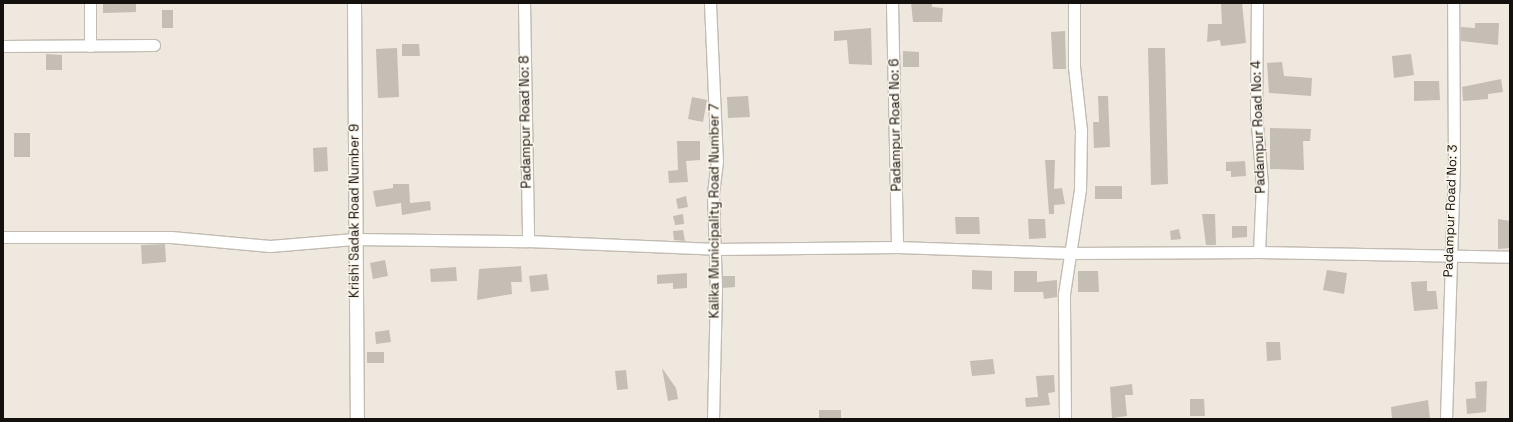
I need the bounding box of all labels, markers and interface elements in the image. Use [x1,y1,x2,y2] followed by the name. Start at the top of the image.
[517,55,535,189] street label: Padampur Road No: 8
[887,58,905,192] street label: Padampur Road No: 6
[1249,60,1269,194] street label: Padampur Road No: 4
[707,104,723,318] street label: Kalika Municipality Road Number 7
[347,124,363,298] street label: Krishi Sadak Road Number 9
[1441,144,1461,278] street label: Padampur Road No: 3

